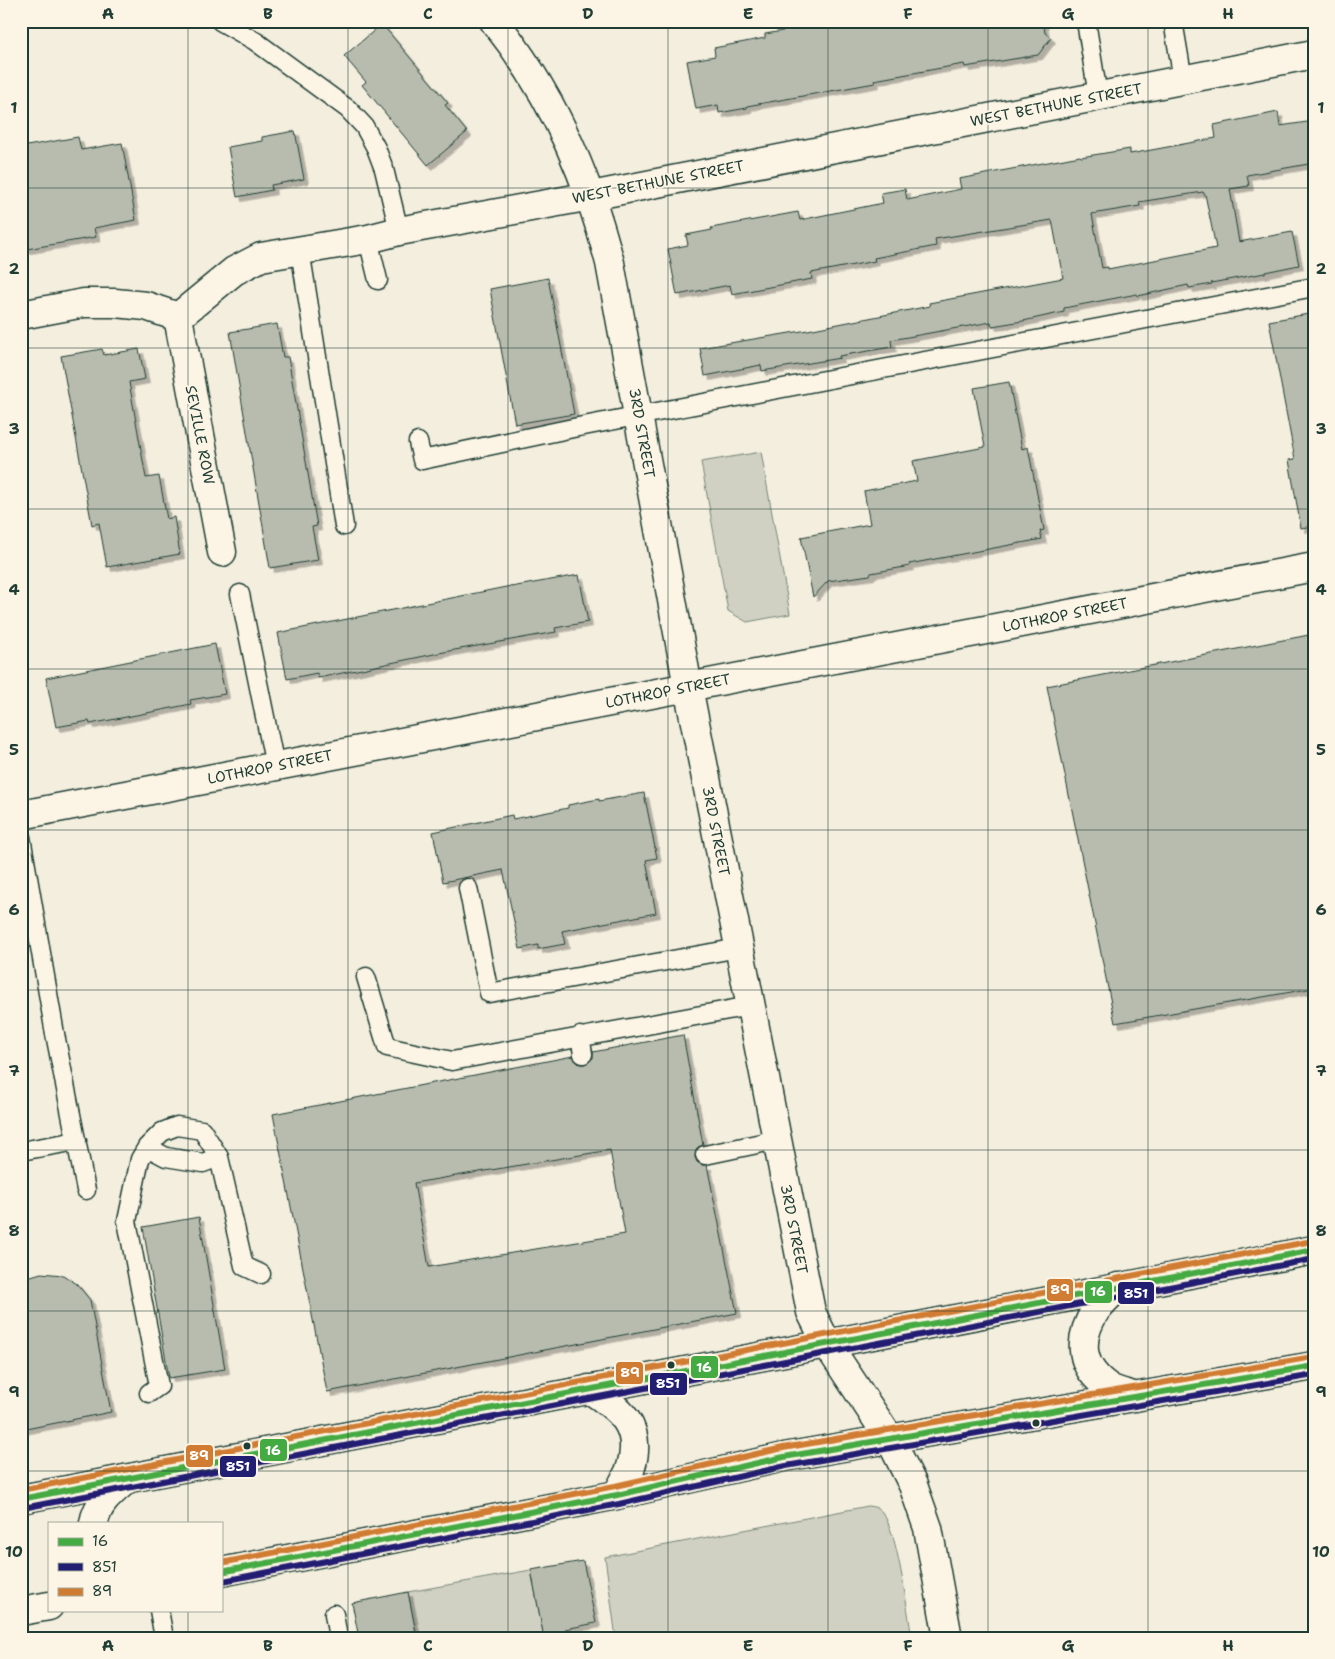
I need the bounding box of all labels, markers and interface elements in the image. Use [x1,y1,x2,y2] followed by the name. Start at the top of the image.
[102,3,114,24] text: A
[263,3,273,24] text: B
[423,3,433,24] text: C
[582,3,594,24] text: D
[743,3,753,24] text: E
[903,3,913,24] text: F
[1062,3,1075,24] text: G
[1222,3,1234,24] text: H
[968,79,1144,131] street label: WEST BETHUNE STREET
[10,97,18,118] text: 1
[1317,97,1325,118] text: 1
[570,156,746,208] street label: WEST BETHUNE STREET
[8,258,20,279] text: 2
[1315,258,1327,279] text: 2
[181,384,219,486] street label: SEVILLE ROW
[624,386,660,480] street label: 3RD STREET
[8,418,20,439] text: 3
[1315,418,1327,439] text: 3
[8,579,20,600] text: 4
[1315,579,1327,600] text: 4
[1001,593,1129,637] street label: LOTHROP STREET
[604,669,732,713] street label: LOTHROP STREET
[9,739,19,760] text: 5
[1316,739,1326,760] text: 5
[206,745,334,789] street label: LOTHROP STREET
[697,784,735,878] street label: 3RD STREET
[8,899,20,920] text: 6
[1315,899,1327,920] text: 6
[8,1060,20,1081] text: 7
[1315,1060,1327,1081] text: 7
[775,1182,813,1276] street label: 3RD STREET
[8,1220,20,1241] text: 8
[1315,1220,1327,1241] text: 8
[1046,1278,1074,1302] line badge: 89
[1050,1280,1070,1298] text: 89
[1084,1280,1113,1304] line badge: 16
[1117,1281,1155,1305] line badge: 851
[1090,1282,1106,1300] text: 16
[1124,1284,1148,1302] text: 851
[690,1355,719,1379] line badge: 16
[696,1358,712,1376] text: 16
[666,1360,676,1370] unlabelled marker
[615,1361,644,1385] line badge: 89
[620,1363,640,1381] text: 89
[649,1372,688,1396] line badge: 851
[656,1374,680,1392] text: 851
[8,1381,20,1402] text: 9
[1315,1381,1327,1402] text: 9
[1031,1418,1041,1428] unlabelled marker
[259,1438,288,1462] line badge: 16
[242,1441,252,1451] unlabelled marker
[265,1441,281,1459] text: 16
[185,1444,214,1468] line badge: 89
[189,1446,209,1464] text: 89
[219,1455,257,1478] line badge: 851
[226,1457,250,1475] text: 851
[48,1522,222,1612] legend
[92,1531,108,1551] text: 16
[5,1541,23,1562] text: 10
[1312,1541,1330,1562] text: 10
[92,1557,117,1577] text: 851
[92,1581,112,1601] text: 89
[102,1635,114,1656] text: A
[263,1635,273,1656] text: B
[423,1635,433,1656] text: C
[582,1635,594,1656] text: D
[743,1635,753,1656] text: E
[903,1635,913,1656] text: F
[1062,1635,1075,1656] text: G
[1222,1635,1234,1656] text: H

